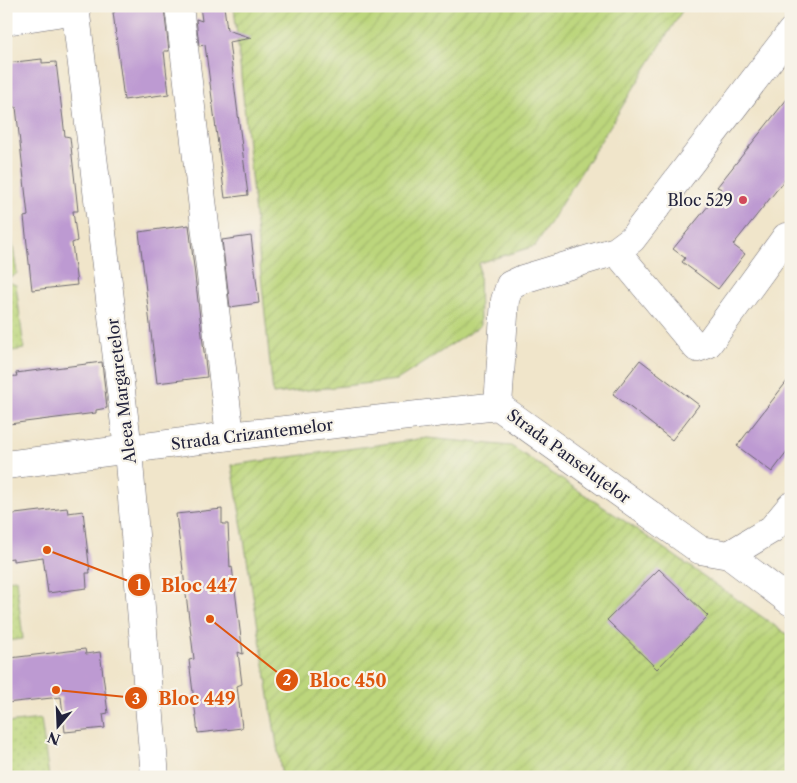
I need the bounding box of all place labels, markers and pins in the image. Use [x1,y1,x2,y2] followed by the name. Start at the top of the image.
[667,190,733,210] place label: Bloc 529
[737,194,749,206] marker: Bloc 529
[126,569,247,602] callout: Bloc 447
[274,664,397,697] callout: Bloc 450
[124,682,246,715] callout: Bloc 449

